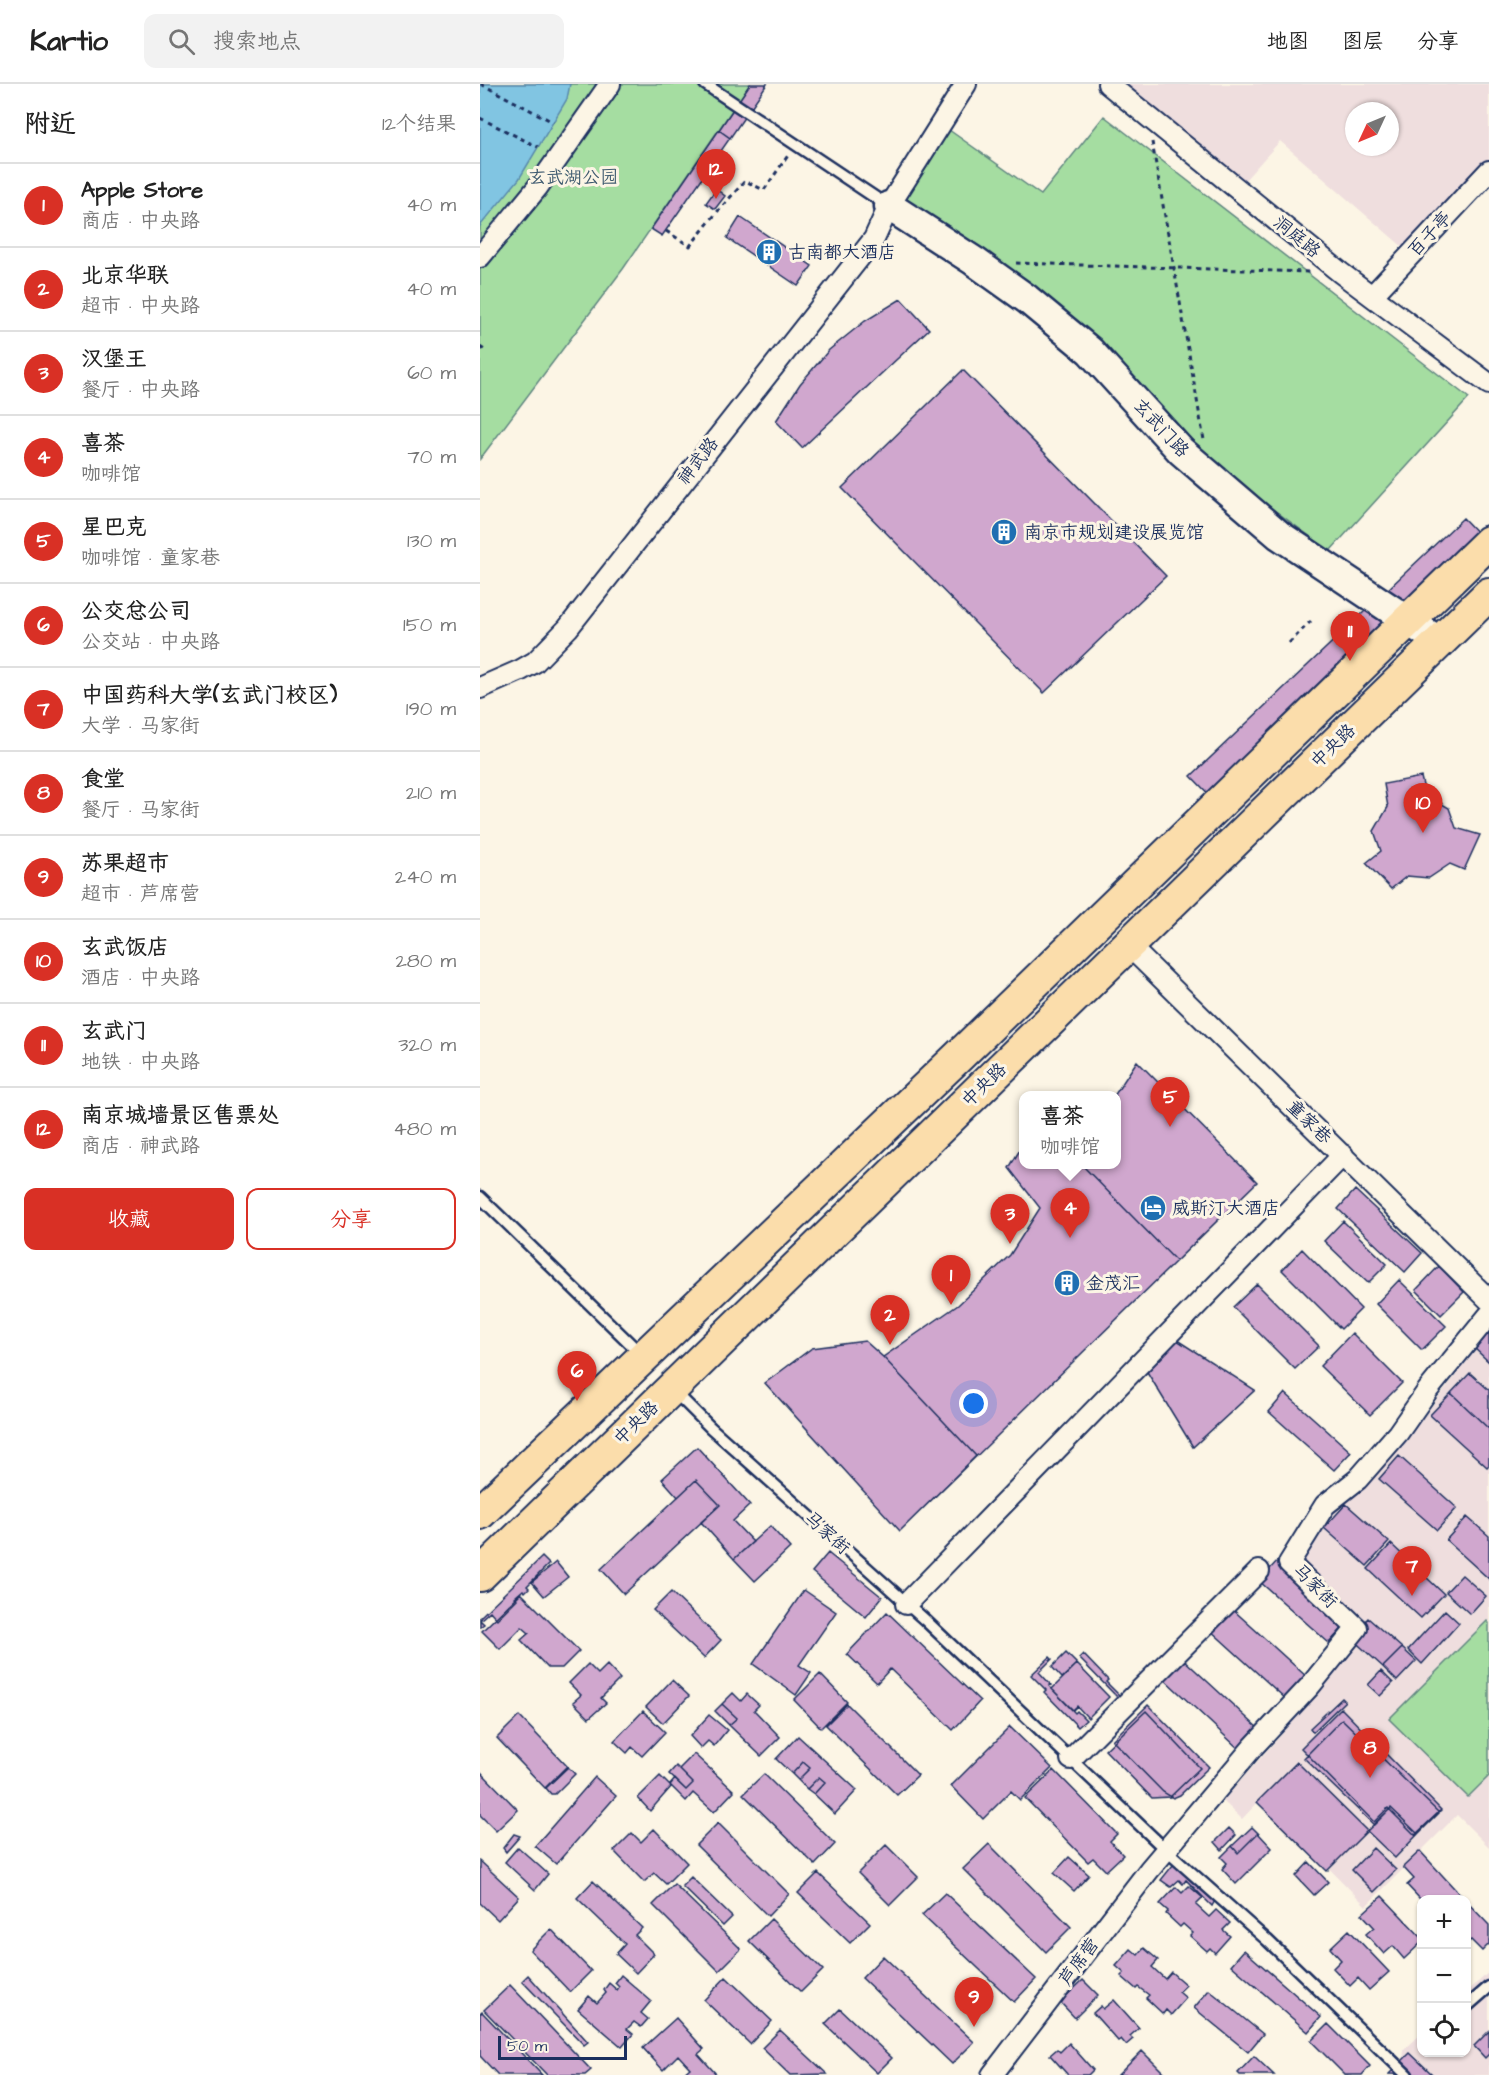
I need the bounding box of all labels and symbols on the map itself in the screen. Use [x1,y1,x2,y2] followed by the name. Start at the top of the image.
[1345,102,1399,156] north arrow
[696,150,736,199] pin: 12
[528,165,618,190] park label: 玄武湖公园
[1402,206,1458,262] street label: 百子亭
[1268,210,1326,264] street label: 洞庭路
[754,237,784,267] building icon: 古南都大酒店
[788,240,896,265] place label: 古南都大酒店
[1127,393,1195,463] street label: 玄武门路
[672,432,724,490] street label: 神武路
[989,517,1019,547] building icon: 南京市规划建设展览馆
[1024,520,1204,545] place label: 南京市规划建设展览馆
[1330,612,1370,661] pin: 11
[1305,718,1361,774] street label: 中央路
[1404,784,1442,833] pin: 10
[956,1057,1012,1113] street label: 中央路
[1150,1078,1190,1127] pin: 5
[1281,1094,1337,1150] street label: 童家巷
[1050,1188,1090,1238] pin: 4
[1138,1193,1168,1223] hotel icon: 威斯汀大酒店
[990,1194,1030,1244] pin: 3
[1172,1196,1280,1221] place label: 威斯汀大酒店
[932,1256,970,1305] pin: 1
[1052,1268,1082,1298] building icon: 金茂汇
[1086,1271,1140,1296] place label: 金茂汇
[870,1296,910,1345] pin: 2
[558,1352,596,1401] pin: 6
[959,1389,988,1418] your location
[608,1395,664,1451] street label: 中央路
[799,1506,855,1560] street label: 马家街
[1392,1546,1432,1596] pin: 7
[1287,1558,1343,1614] street label: 马家街
[1350,1728,1390,1778] pin: 8
[1053,1933,1105,1991] street label: 芦席营
[954,1978,994,2027] pin: 9
[498,2033,627,2060] scale bar

